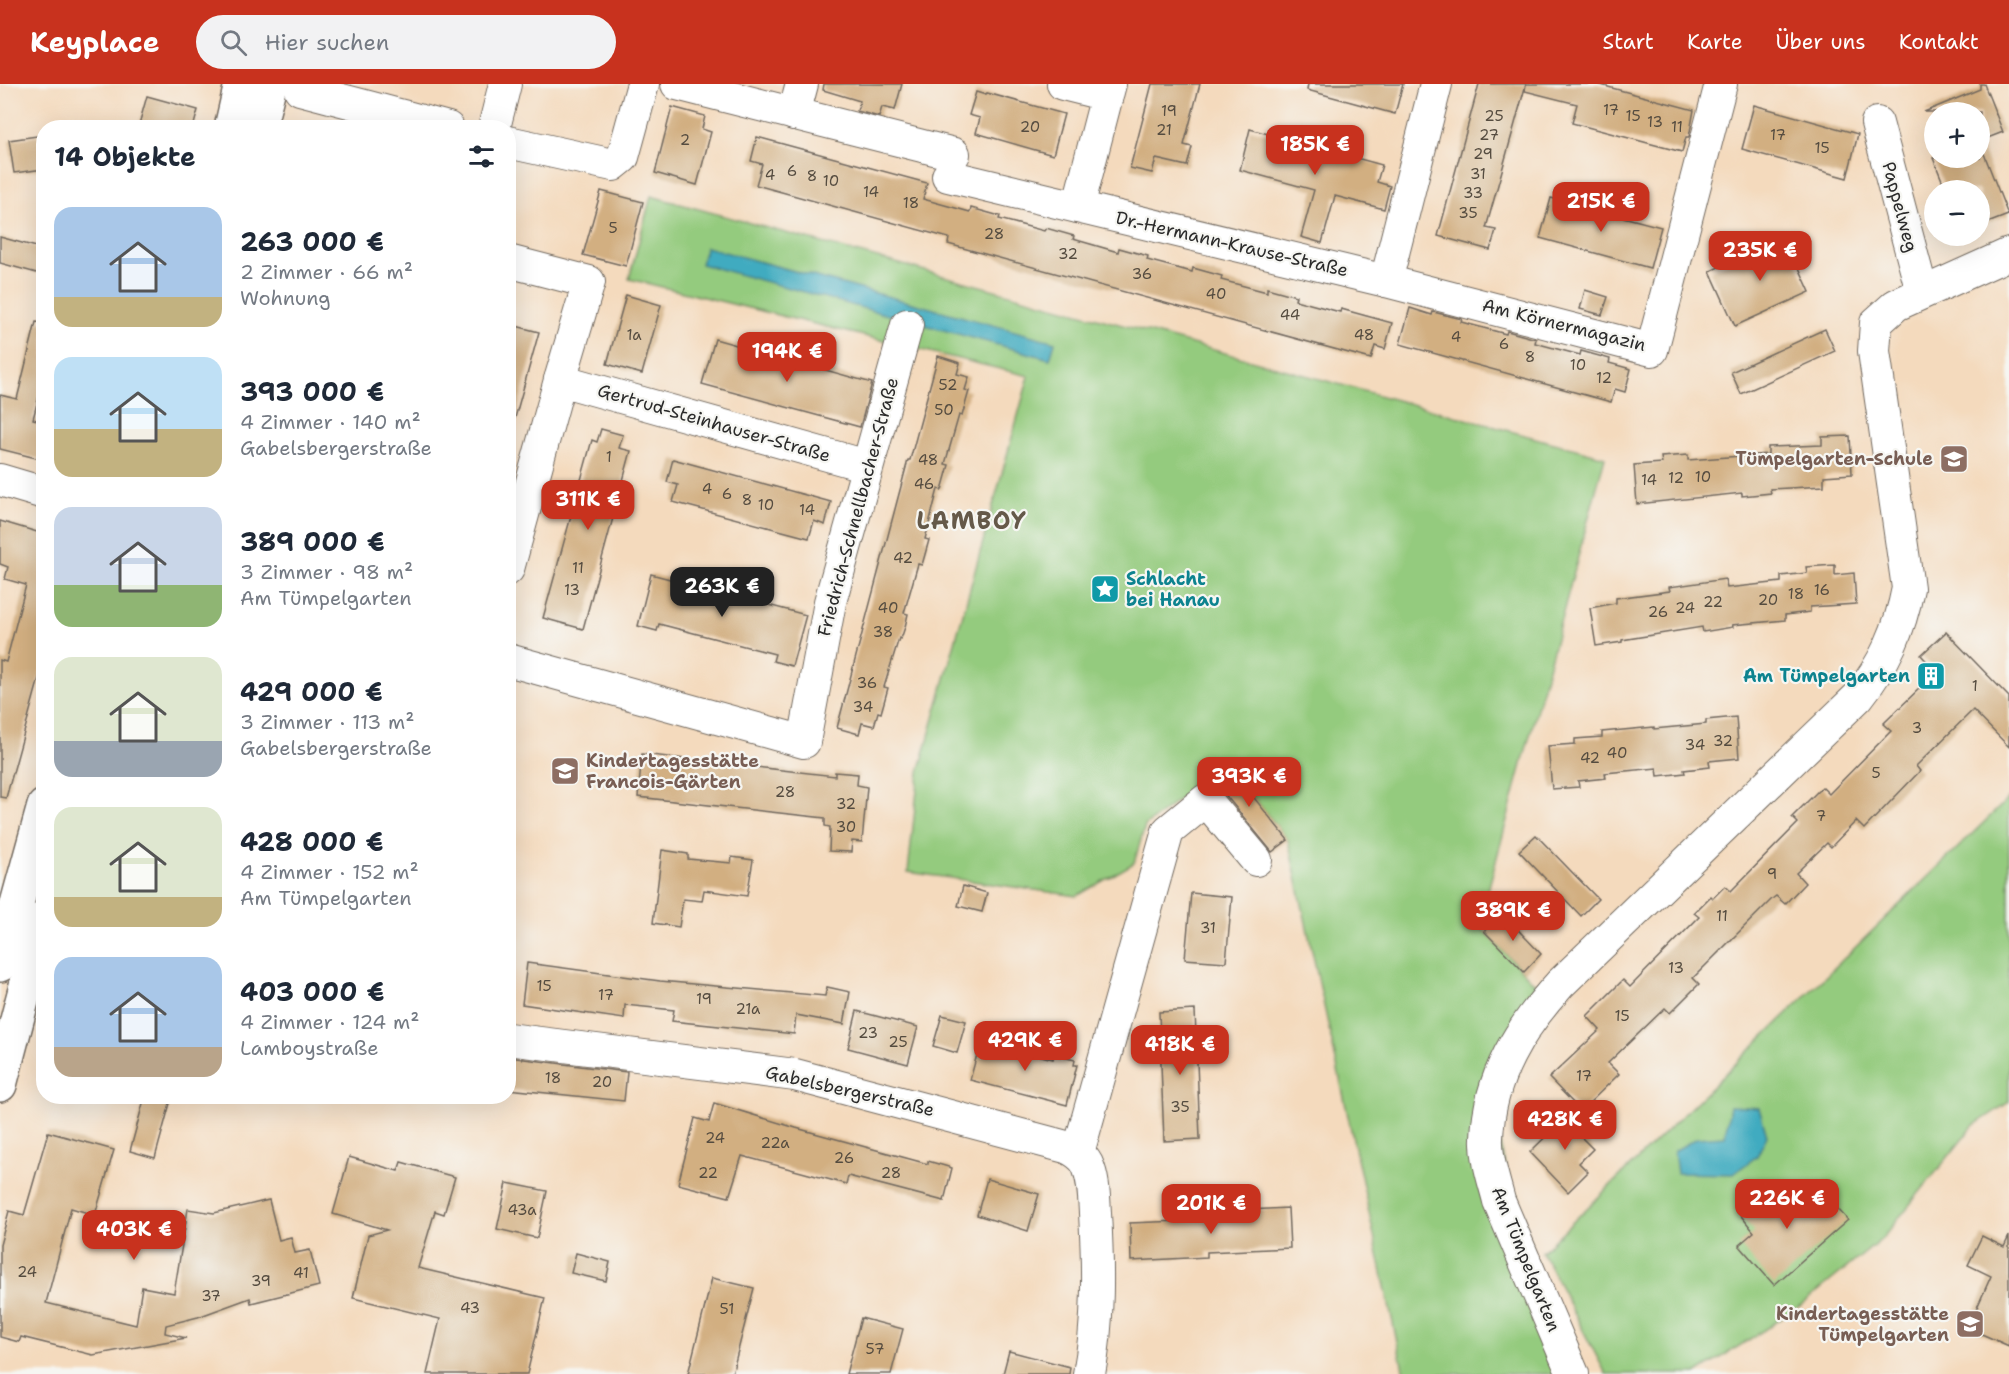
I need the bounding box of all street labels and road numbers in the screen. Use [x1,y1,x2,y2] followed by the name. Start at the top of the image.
[1876,159,1924,255] street label: Pappelweg
[1113,206,1351,282] street label: Dr.-Hermann-Krause-Straße
[1480,293,1648,357] street label: Am Körnermagazin
[812,375,904,639] street label: Friedrich-Schnellbacher-Straße
[595,378,833,468] street label: Gertrud-Steinhauser-Straße
[763,1060,937,1122] street label: Gabelsbergerstraße
[1486,1183,1566,1335] street label: Am Tümpelgarten

